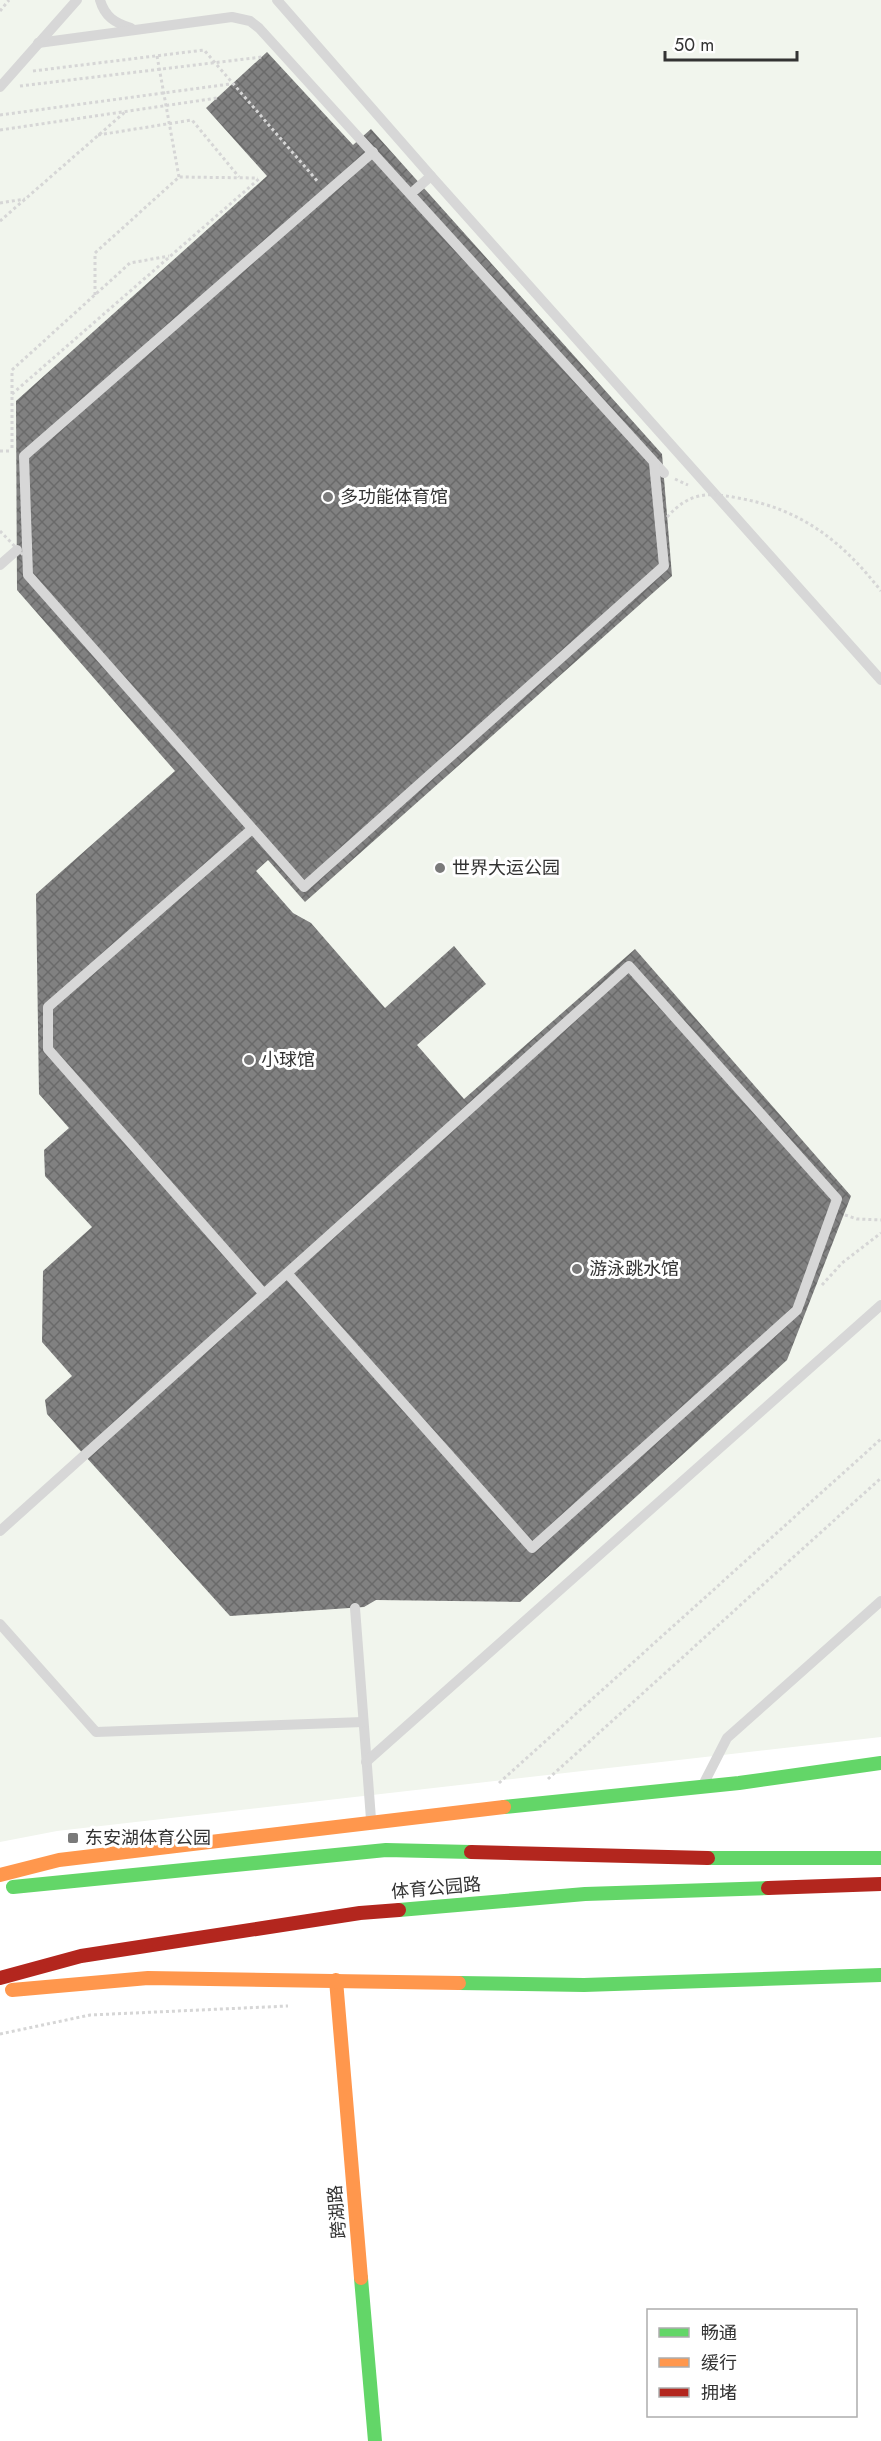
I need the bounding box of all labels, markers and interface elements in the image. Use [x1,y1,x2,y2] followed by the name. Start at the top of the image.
[665,24,797,62] scale bar
[674,32,714,58] text: 50 m
[340,484,448,510] place label: 多功能体育馆
[321,490,335,504] marker: 多功能体育馆
[452,855,560,881] place label: 世界大运公园
[433,861,447,875] marker: 世界大运公园
[261,1047,315,1073] place label: 小球馆
[242,1053,256,1067] marker: 小球馆
[589,1256,679,1282] place label: 游泳跳水馆
[570,1262,584,1276] marker: 游泳跳水馆
[85,1825,211,1851] place label: 东安湖体育公园
[66,1831,80,1845] marker: 东安湖体育公园
[390,1871,482,1905] street label: 体育公园路
[322,2184,352,2240] street label: 跨湖路
[647,2309,857,2417] legend
[701,2320,737,2346] text: 畅通
[701,2350,737,2376] text: 缓行
[701,2380,737,2406] text: 拥堵

